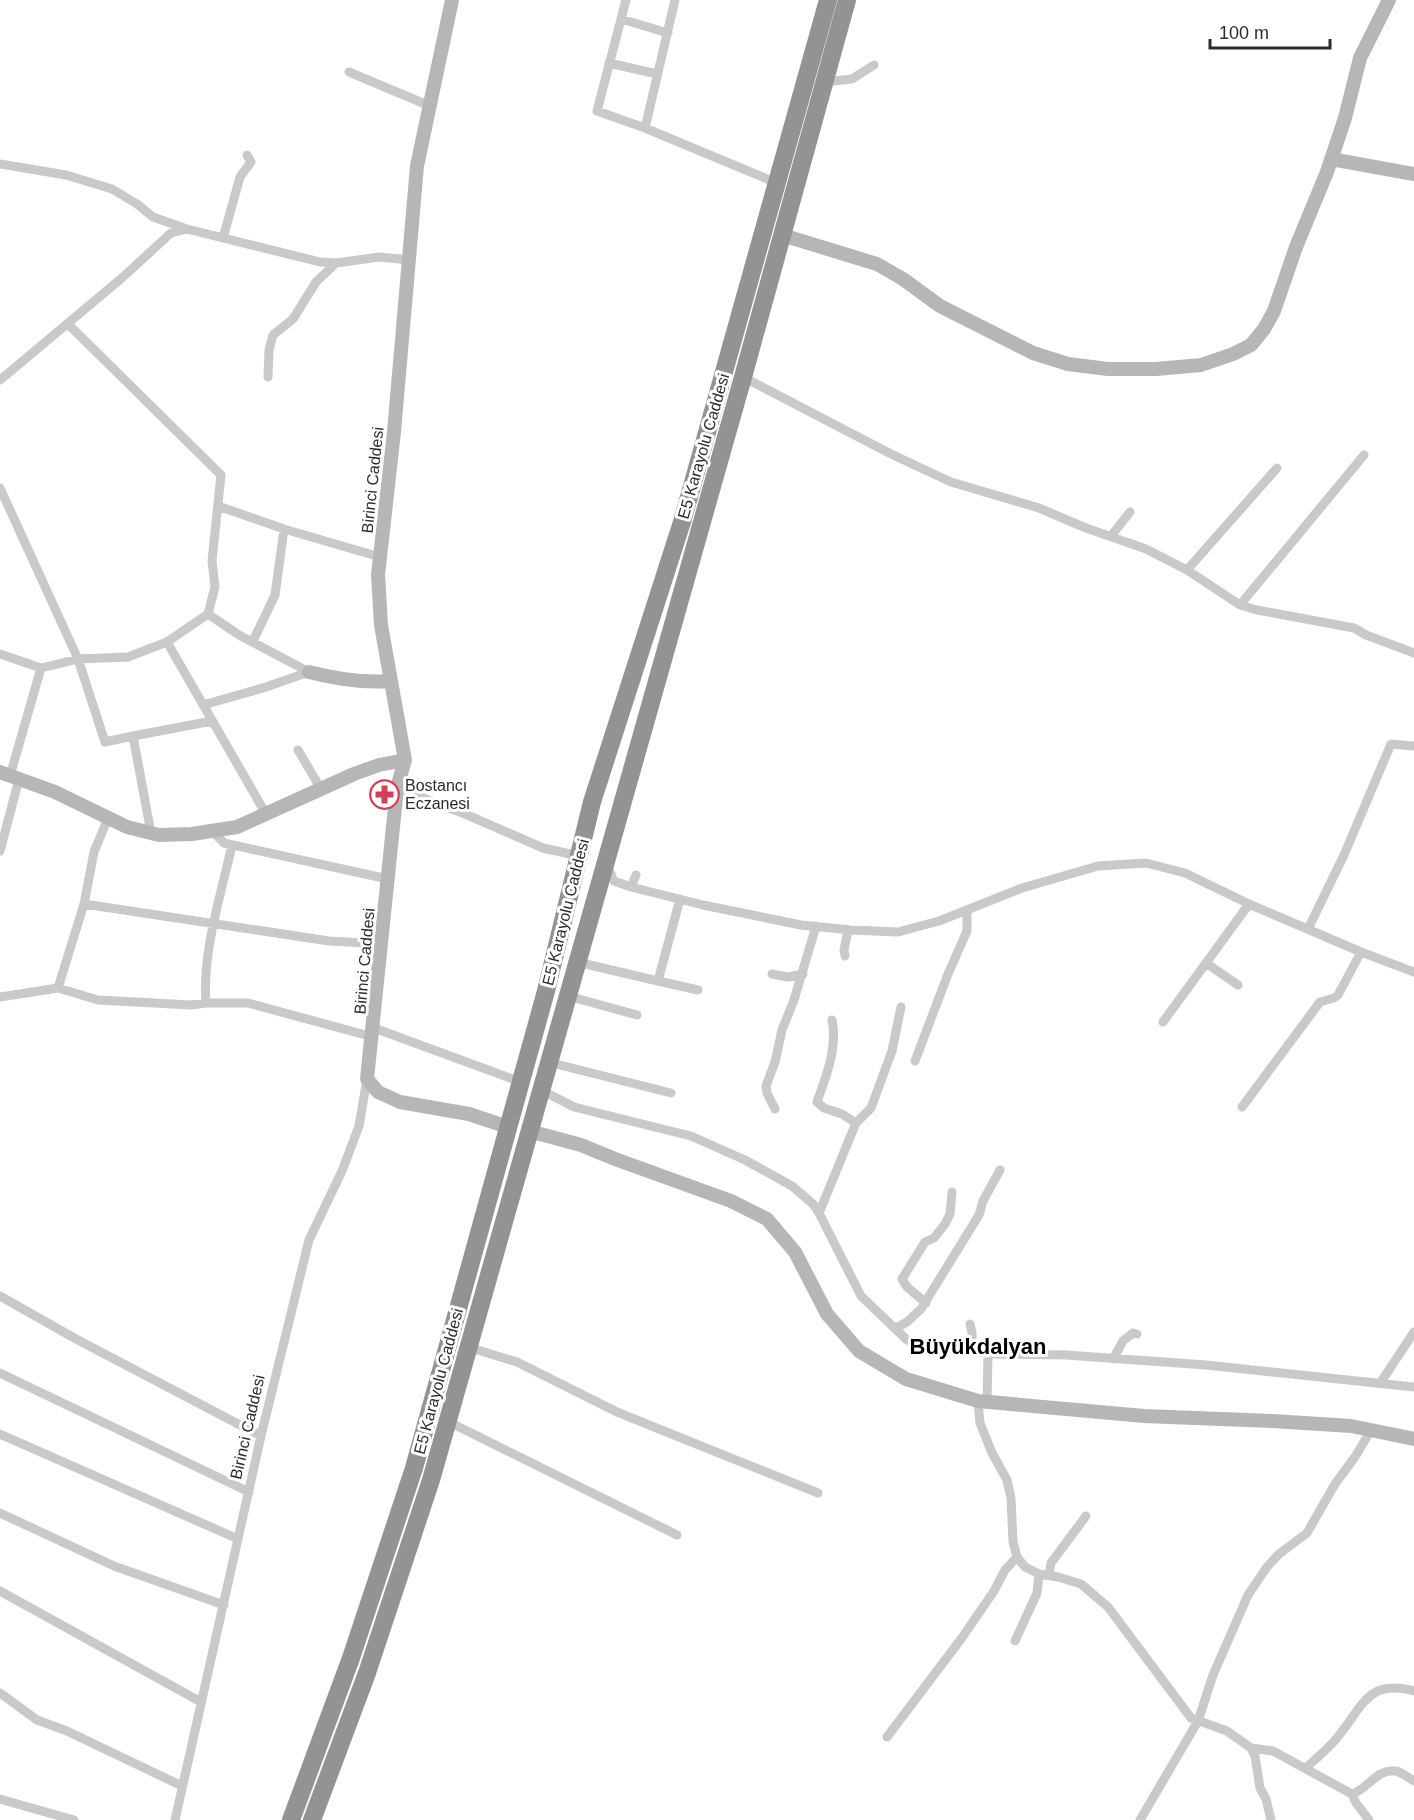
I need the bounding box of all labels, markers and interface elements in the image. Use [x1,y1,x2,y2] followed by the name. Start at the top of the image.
[1210,12,1330,50] scale bar
[1219,23,1269,43] text: 100 m
[675,372,732,521] street label: E5 Karayolu Caddesi
[358,426,387,534] street label: Birinci Caddesi
[405,777,470,812] place label: Bostancı Eczanesi
[368,778,400,810] pharmacy icon: Bostancı Eczanesi
[539,837,592,987] street label: E5 Karayolu Caddesi
[351,907,378,1015] street label: Birinci Caddesi
[411,1306,466,1456] street label: E5 Karayolu Caddesi
[910,1334,1046,1359] district label: Büyükdalyan
[227,1373,268,1481] street label: Birinci Caddesi

